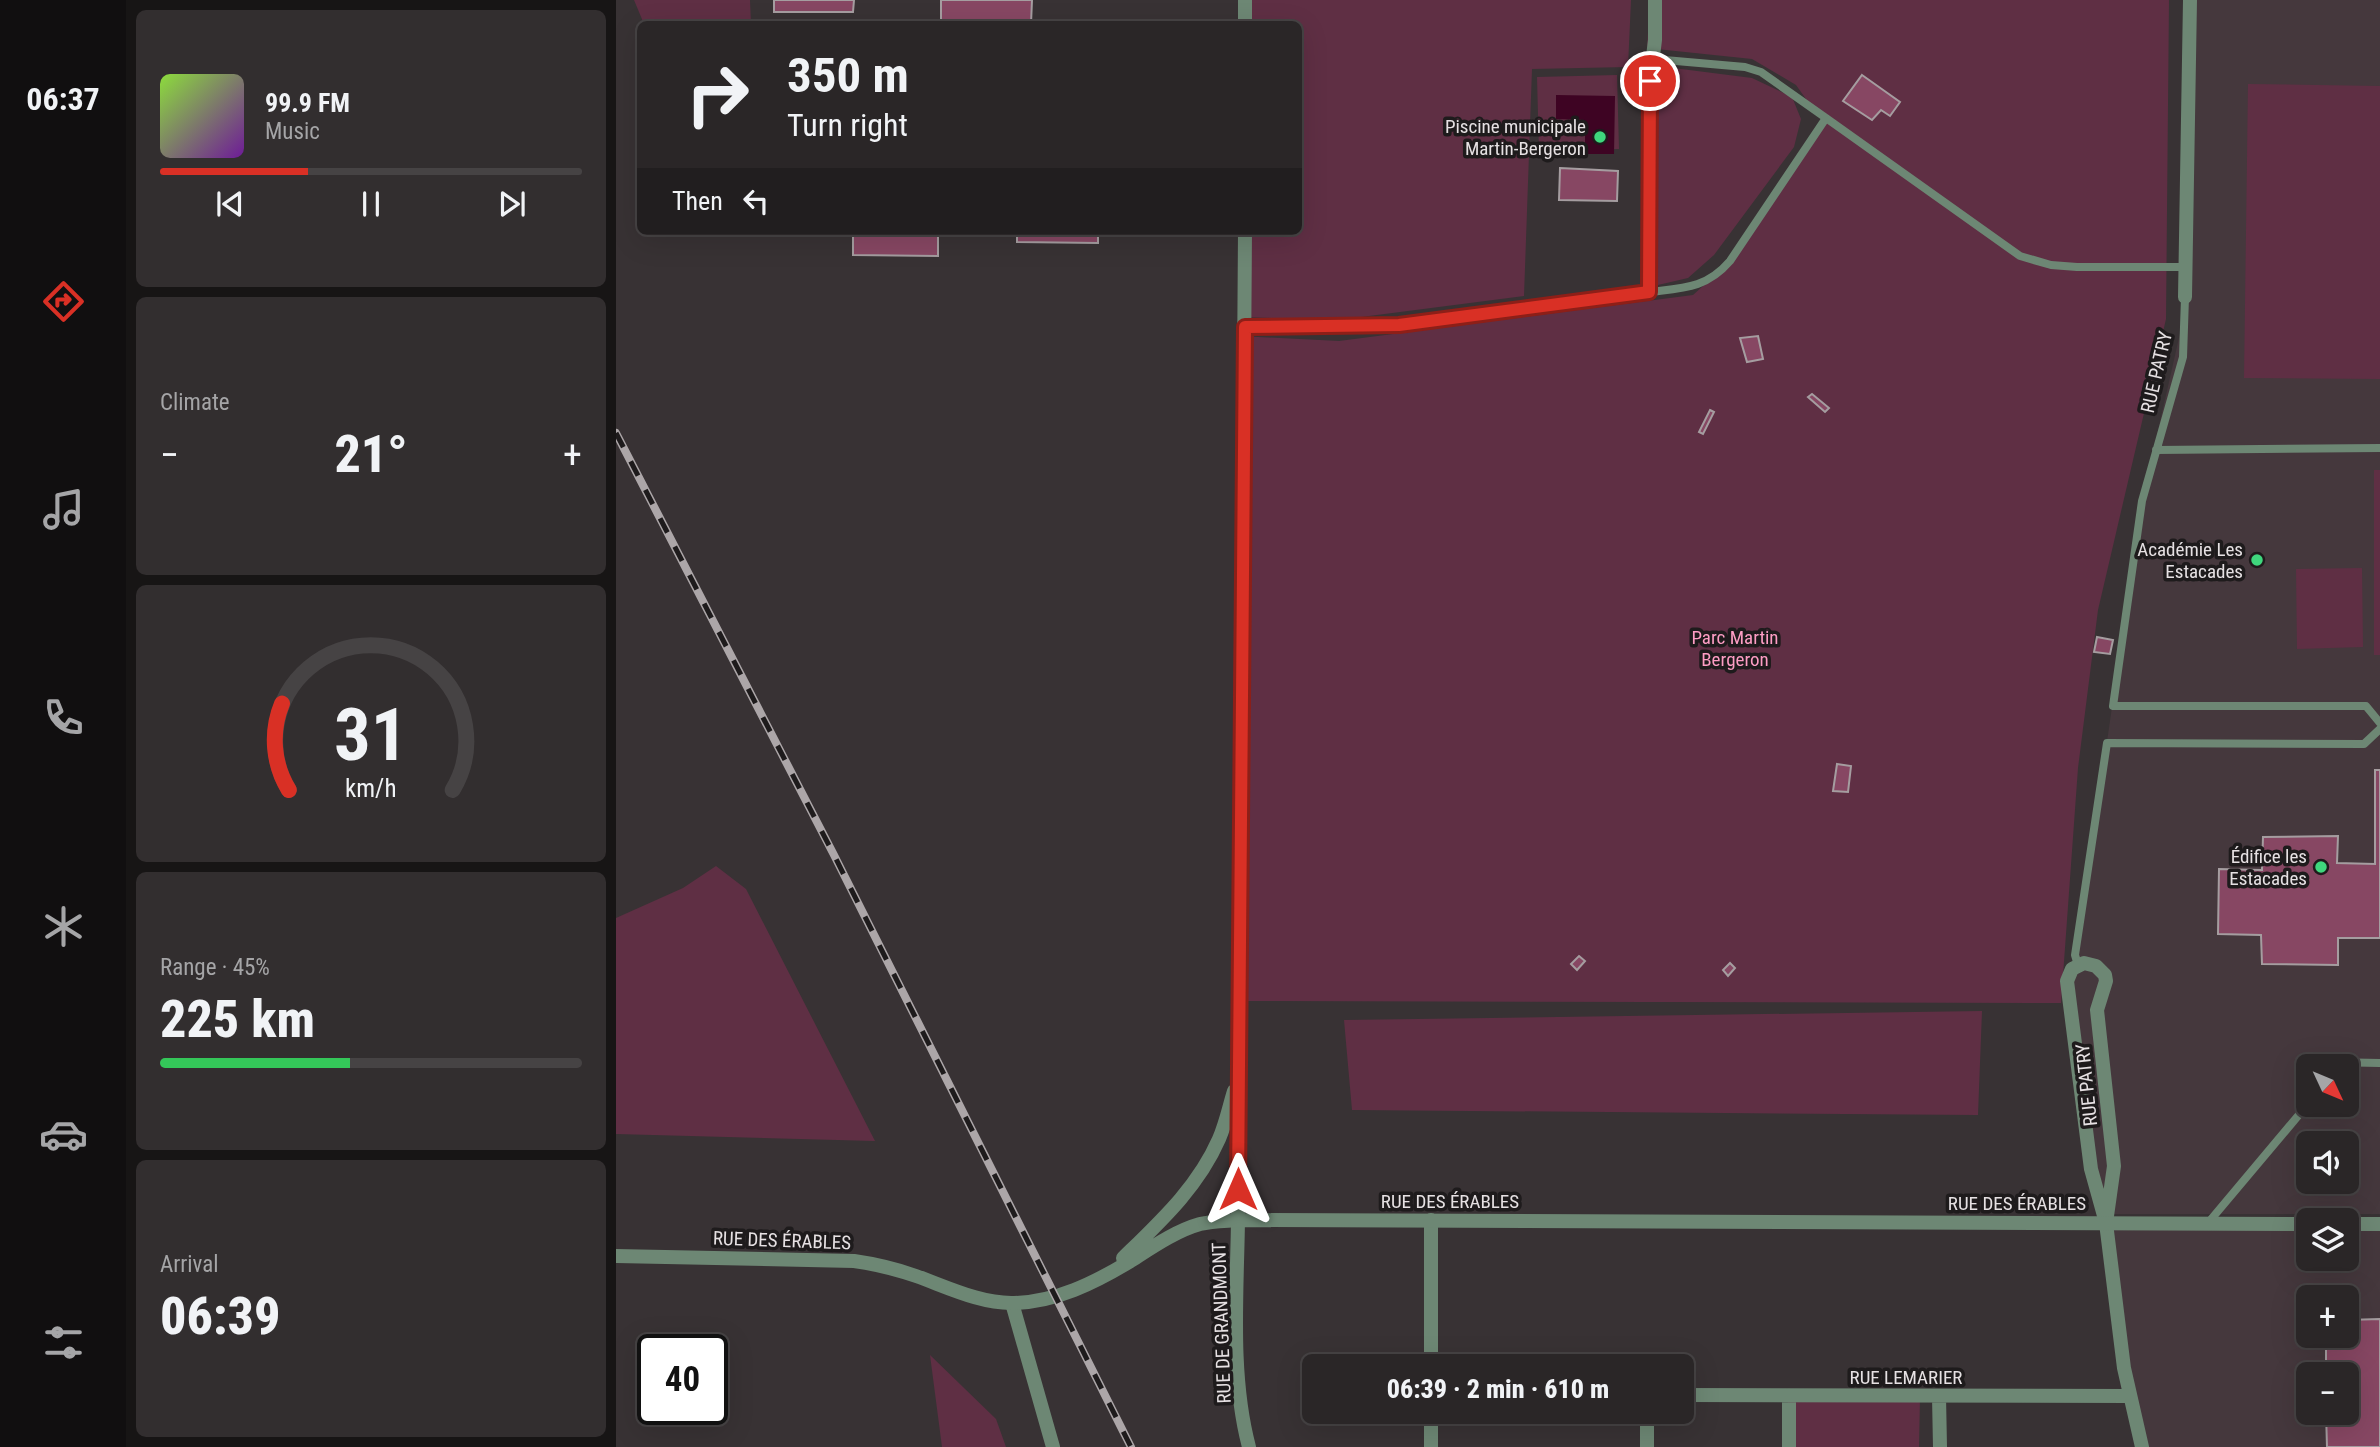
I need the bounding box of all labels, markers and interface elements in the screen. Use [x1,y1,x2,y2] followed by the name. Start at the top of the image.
[787,47,909,104] text: 350 m
[672,49,763,140] icon: right
[1620,51,1680,111] pin
[1631,62,1669,100] icon: arrive
[26,80,100,118] text: 06:37
[265,88,350,118] text: 99.9 FM
[787,106,908,144] text: Turn right
[1445,115,1586,160] place label: Piscine municipale Martin-Bergeron
[265,118,320,145] text: Music
[1592,129,1608,145] marker: Piscine municipale Martin-Bergeron
[737,182,775,220] icon: left
[211,185,249,223] icon: previous
[352,185,390,223] icon: pause
[493,185,531,223] icon: next
[672,186,723,216] text: Then
[39,277,88,326] icon: directions
[2136,329,2177,415] street label: RUE PATRY
[160,389,230,416] text: Climate
[334,424,408,485] text: 21°
[160,433,179,477] text: −
[563,433,582,477] text: +
[39,485,88,534] icon: music
[2137,538,2243,583] place label: Académie Les Estacades
[2249,552,2265,568] marker: Académie Les Estacades
[1691,626,1779,671] park label: Parc Martin Bergeron
[334,692,408,778] text: 31
[39,693,88,742] icon: phone
[345,773,397,802] text: km/h
[2229,845,2307,890] place label: Édifice les Estacades
[2313,859,2329,875] marker: Édifice les Estacades
[39,902,88,951] icon: climate
[160,954,270,981] text: Range · 45%
[160,989,315,1050] text: 225 km
[2071,1042,2102,1127] street label: RUE PATRY
[2296,1054,2359,1116] north arrow
[2296,1054,2359,1425] map controls
[39,1110,88,1159] icon: car
[2296,1131,2359,1194] button: sound
[1201,1152,1275,1226] position arrow
[1381,1190,1519,1213] street label: RUE DES ÉRABLES
[1948,1192,2086,1215] street label: RUE DES ÉRABLES
[2296,1208,2359,1271] button: layers
[712,1227,852,1254] street label: RUE DES ÉRABLES
[1207,1242,1236,1404] street label: RUE DE GRANDMONT
[160,1251,219,1278] text: Arrival
[2296,1285,2359,1348] button: +
[160,1286,280,1347] text: 06:39
[39,1318,88,1367] icon: filters
[637,1334,728,1425] speed limit sign: 40
[2296,1362,2359,1425] button: −
[1850,1366,1962,1389] street label: RUE LEMARIER
[1387,1374,1609,1404] text: 06:39 · 2 min · 610 m

